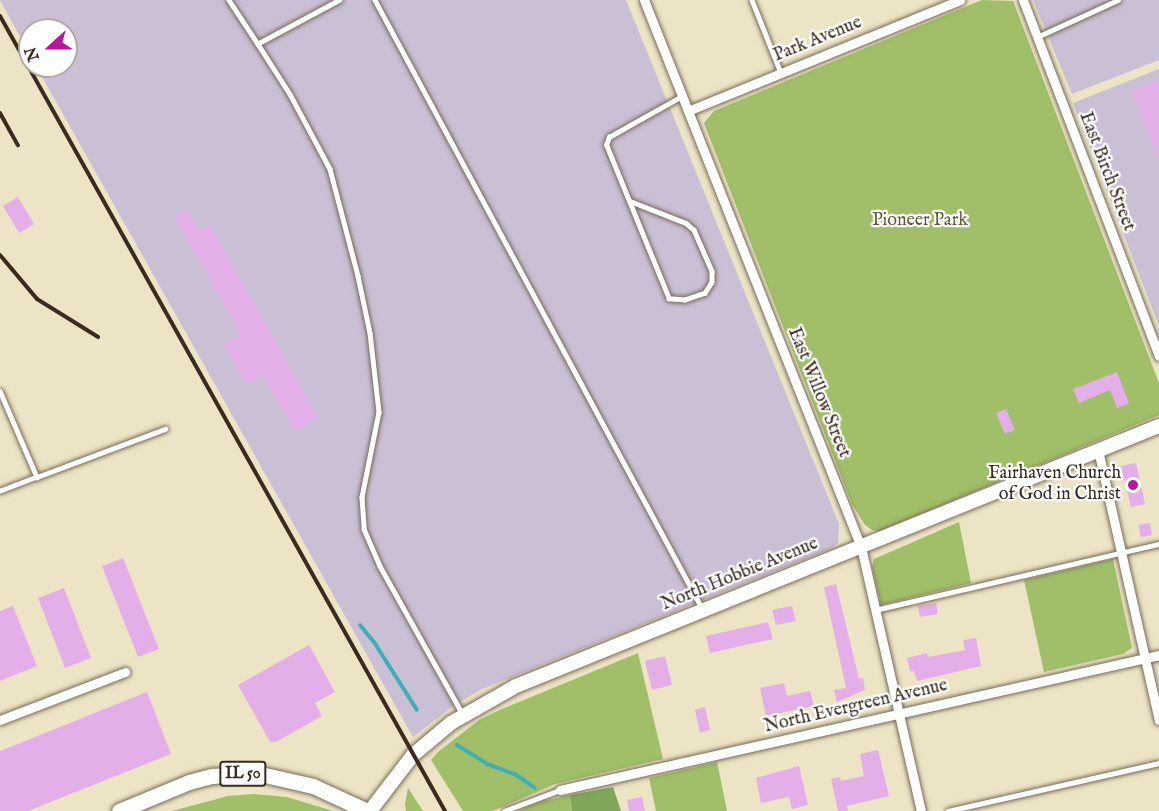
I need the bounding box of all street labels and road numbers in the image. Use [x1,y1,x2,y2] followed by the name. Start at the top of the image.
[771,13,865,67] street label: Park Avenue
[1073,109,1139,235] street label: East Birch Street
[782,325,854,461] street label: East Willow Street
[659,534,821,616] street label: North Hobbie Avenue
[762,675,950,739] street label: North Evergreen Avenue
[219,761,267,787] road number: IL 50

